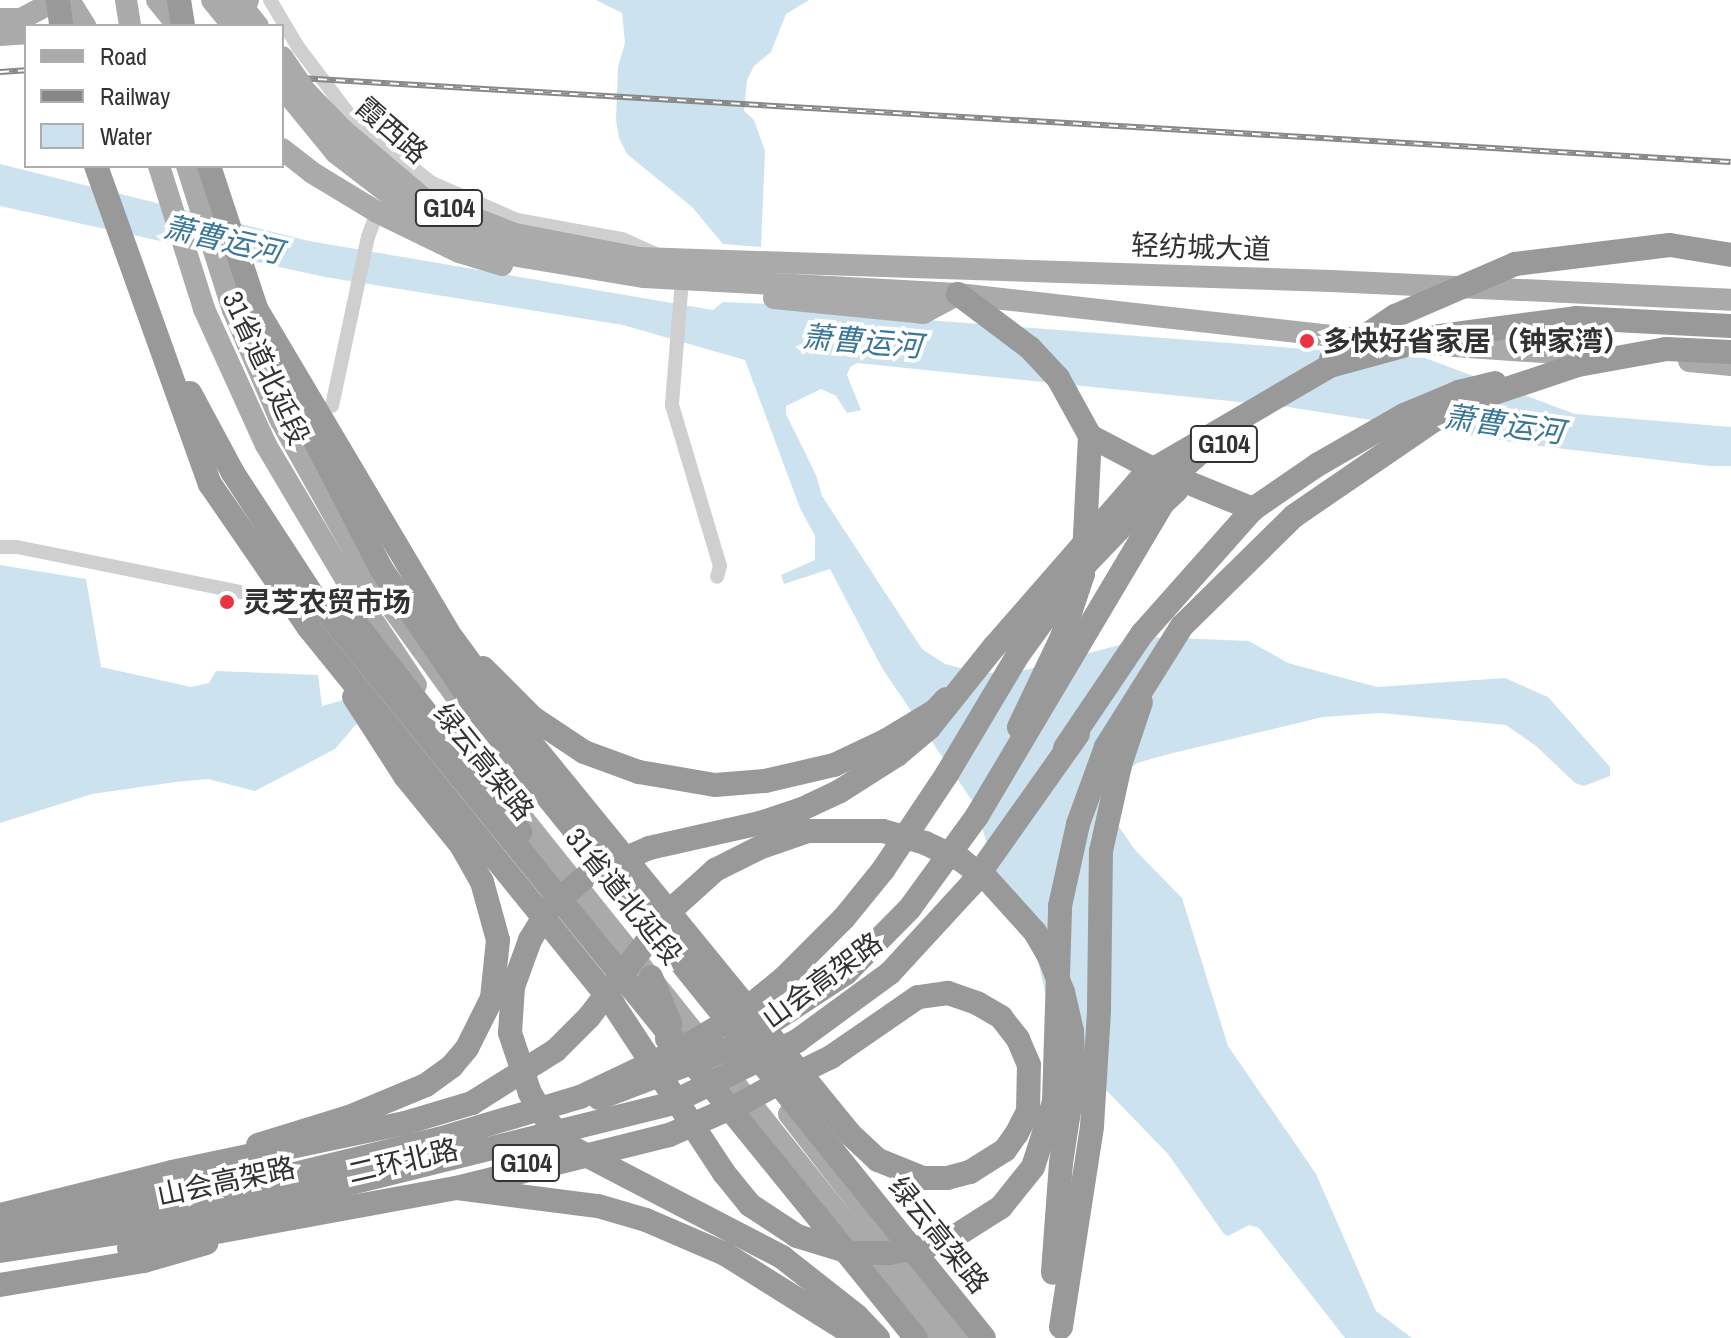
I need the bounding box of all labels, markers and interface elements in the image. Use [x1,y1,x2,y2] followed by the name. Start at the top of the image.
[24,24,284,168] legend
[100,40,147,72] text: Road
[100,80,170,112] text: Railway
[349,90,435,170] street label: 霞西路
[100,120,152,152] text: Water
[413,186,485,230] road number: G104
[160,208,286,270] water label: 萧曹运河
[1130,228,1272,266] street label: 轻纺城大道
[216,286,316,450] street label: 31省道北延段
[801,318,923,364] water label: 萧曹运河
[1323,324,1631,358] place label: 多快好省家居（钟家湾）
[1298,332,1316,350] marker: 多快好省家居（钟家湾）
[1442,398,1566,450] water label: 萧曹运河
[1188,422,1260,466] road number: G104
[243,585,411,619] place label: 灵芝农贸市场
[218,593,236,611] marker: 灵芝农贸市场
[427,697,541,827] street label: 绿云高架路
[559,821,689,971] street label: 31省道北延段
[755,925,889,1035] street label: 山会高架路
[345,1132,461,1190] street label: 二环北路
[490,1141,562,1185] road number: G104
[154,1150,298,1212] street label: 山会高架路
[882,1170,996,1300] street label: 绿云高架路

